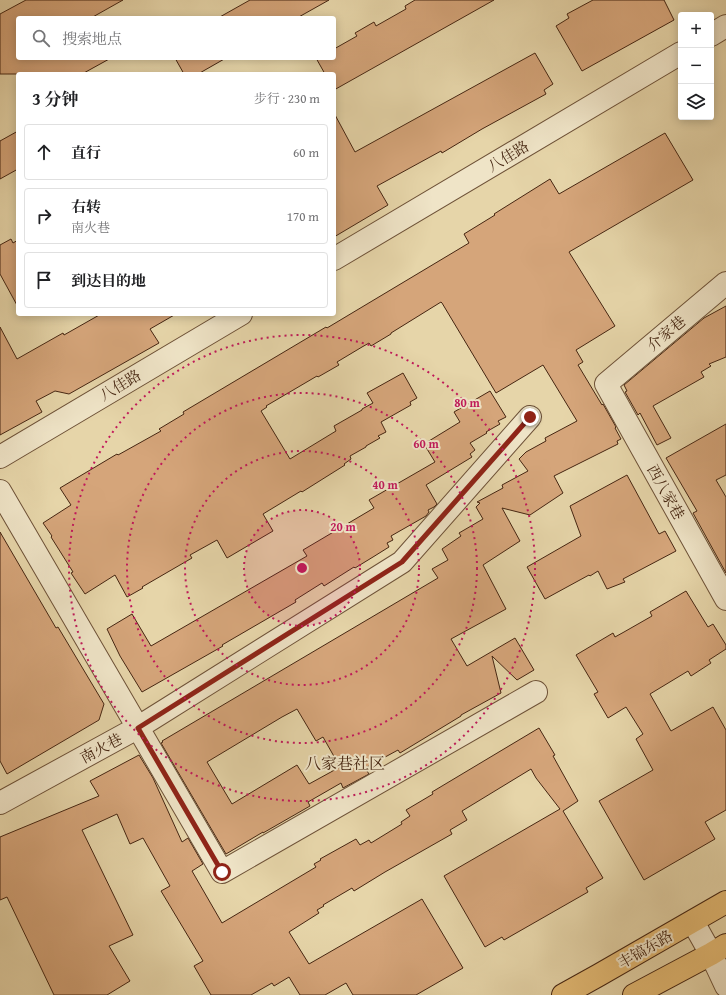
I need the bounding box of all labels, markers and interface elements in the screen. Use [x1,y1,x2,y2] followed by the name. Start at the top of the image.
[678,12,714,120] map controls
[678,12,714,48] button: +
[16,16,336,60] search box
[30,27,52,49] icon: search
[62,28,122,49] text: 搜索地点
[678,48,714,84] button: −
[678,84,714,120] button: layers
[32,86,79,111] text: 3 分钟
[254,89,320,108] text: 步行 · 230 m
[483,135,533,177] street label: 八佳路
[33,141,55,163] icon: ahead
[71,142,101,163] text: 直行
[293,143,319,162] text: 60 m
[71,196,101,217] text: 右转
[33,205,55,227] icon: right
[287,207,319,226] text: 170 m
[71,218,110,237] text: 南火巷
[33,269,55,291] icon: arrive
[71,270,146,291] text: 到达目的地
[642,310,690,356] street label: 介家巷
[95,364,145,406] street label: 八佳路
[454,394,480,411] text: 80 m
[521,408,539,426] route end
[413,435,439,452] text: 60 m
[642,461,690,523] street label: 西八家巷
[372,476,398,493] text: 40 m
[330,518,356,535] text: 20 m
[295,561,309,575] centre of rings
[76,728,126,768] street label: 南火巷
[305,751,385,775] district label: 八家巷社区
[213,863,231,881] route start
[614,925,676,973] street label: 丰镐东路

